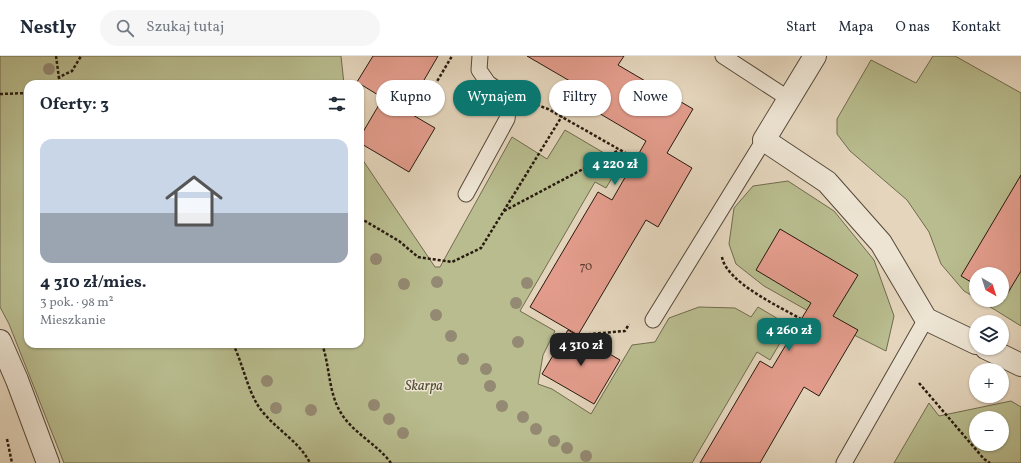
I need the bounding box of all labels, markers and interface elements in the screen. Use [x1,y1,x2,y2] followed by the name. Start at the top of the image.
[100,10,380,46] search box
[20,15,76,41] text: Nestly
[114,17,136,39] icon: search
[146,17,224,38] text: Szukaj tutaj
[786,18,816,37] text: Start
[838,18,873,37] text: Mapa
[895,18,930,37] text: O nas
[952,18,1001,37] text: Kontakt
[376,80,445,116] chip: Kupno
[453,80,541,116] chip: Wynajem
[549,80,611,116] chip: Filtry
[619,80,682,116] chip: Nowe
[40,93,109,116] text: Oferty: 3
[326,93,348,115] icon: filters
[574,152,656,186] pin: 4 220 zł
[592,156,638,174] text: 4 220 zł
[158,165,230,237] icon: home
[580,259,592,275] house number: 70
[969,267,1009,307] north arrow
[969,267,1009,451] map controls
[40,271,147,294] text: 4 310 zł/mies.
[40,294,114,312] text: 3 pok. · 98 m²
[40,312,106,330] text: Mieszkanie
[969,315,1009,355] button: layers
[748,318,830,352] pin: 4 260 zł
[766,322,812,340] text: 4 260 zł
[540,333,622,367] pin: 4 310 zł
[559,337,603,355] text: 4 310 zł
[969,363,1009,403] button: +
[405,377,443,396] park label: Skarpa
[969,411,1009,451] button: −

